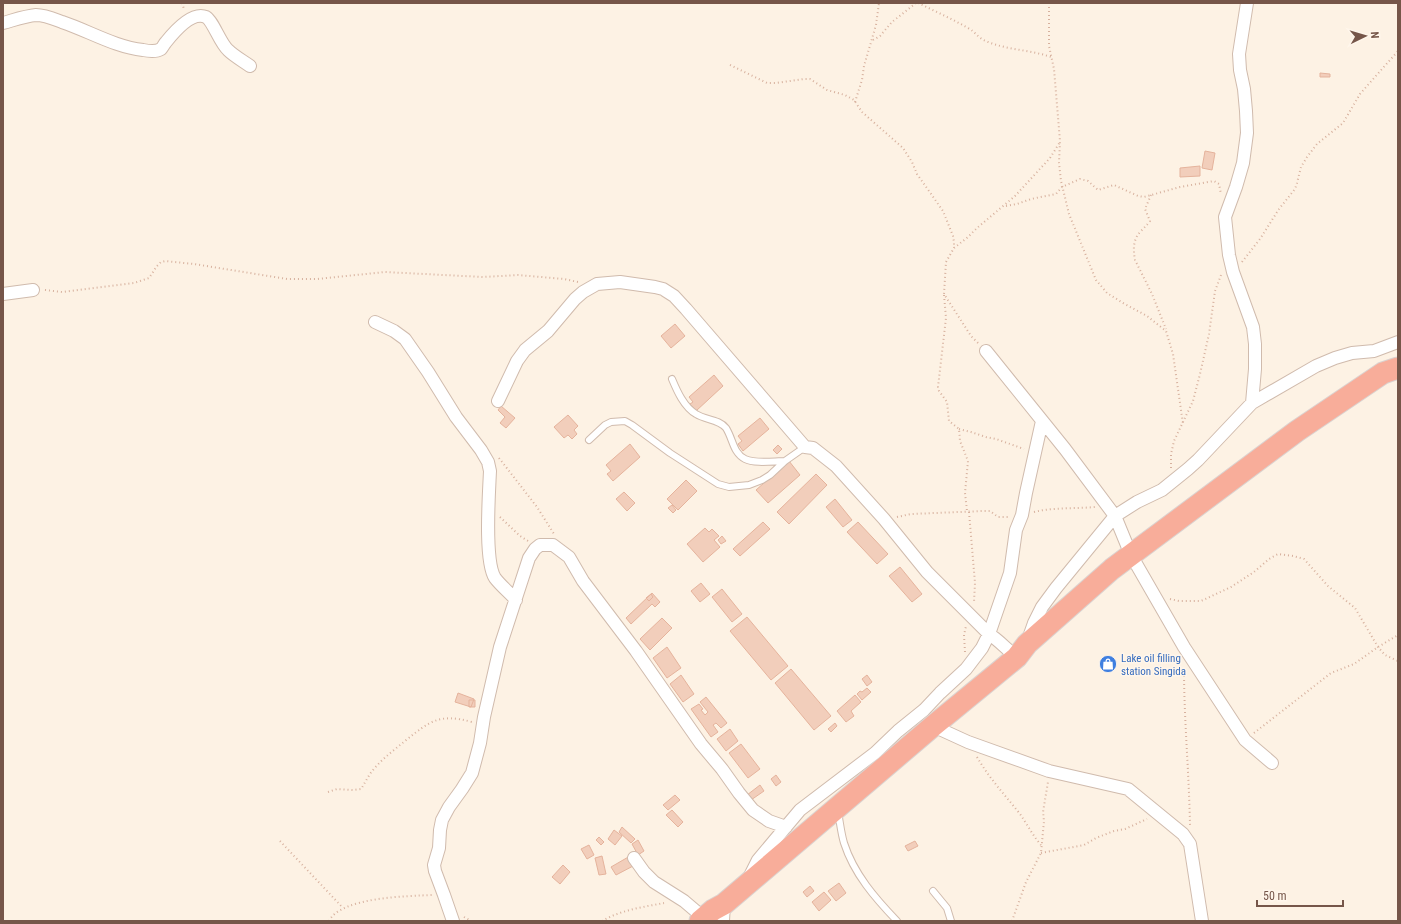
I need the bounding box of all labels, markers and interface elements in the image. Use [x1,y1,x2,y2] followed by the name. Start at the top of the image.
[1345,16,1385,56] north arrow
[1368,31,1381,39] text: N
[1121,652,1186,678] place label: Lake oil filling station Singida
[1098,654,1118,674] shop icon: Lake oil filling station Singida
[1257,882,1343,908] scale bar
[1263,889,1287,903] text: 50 m

